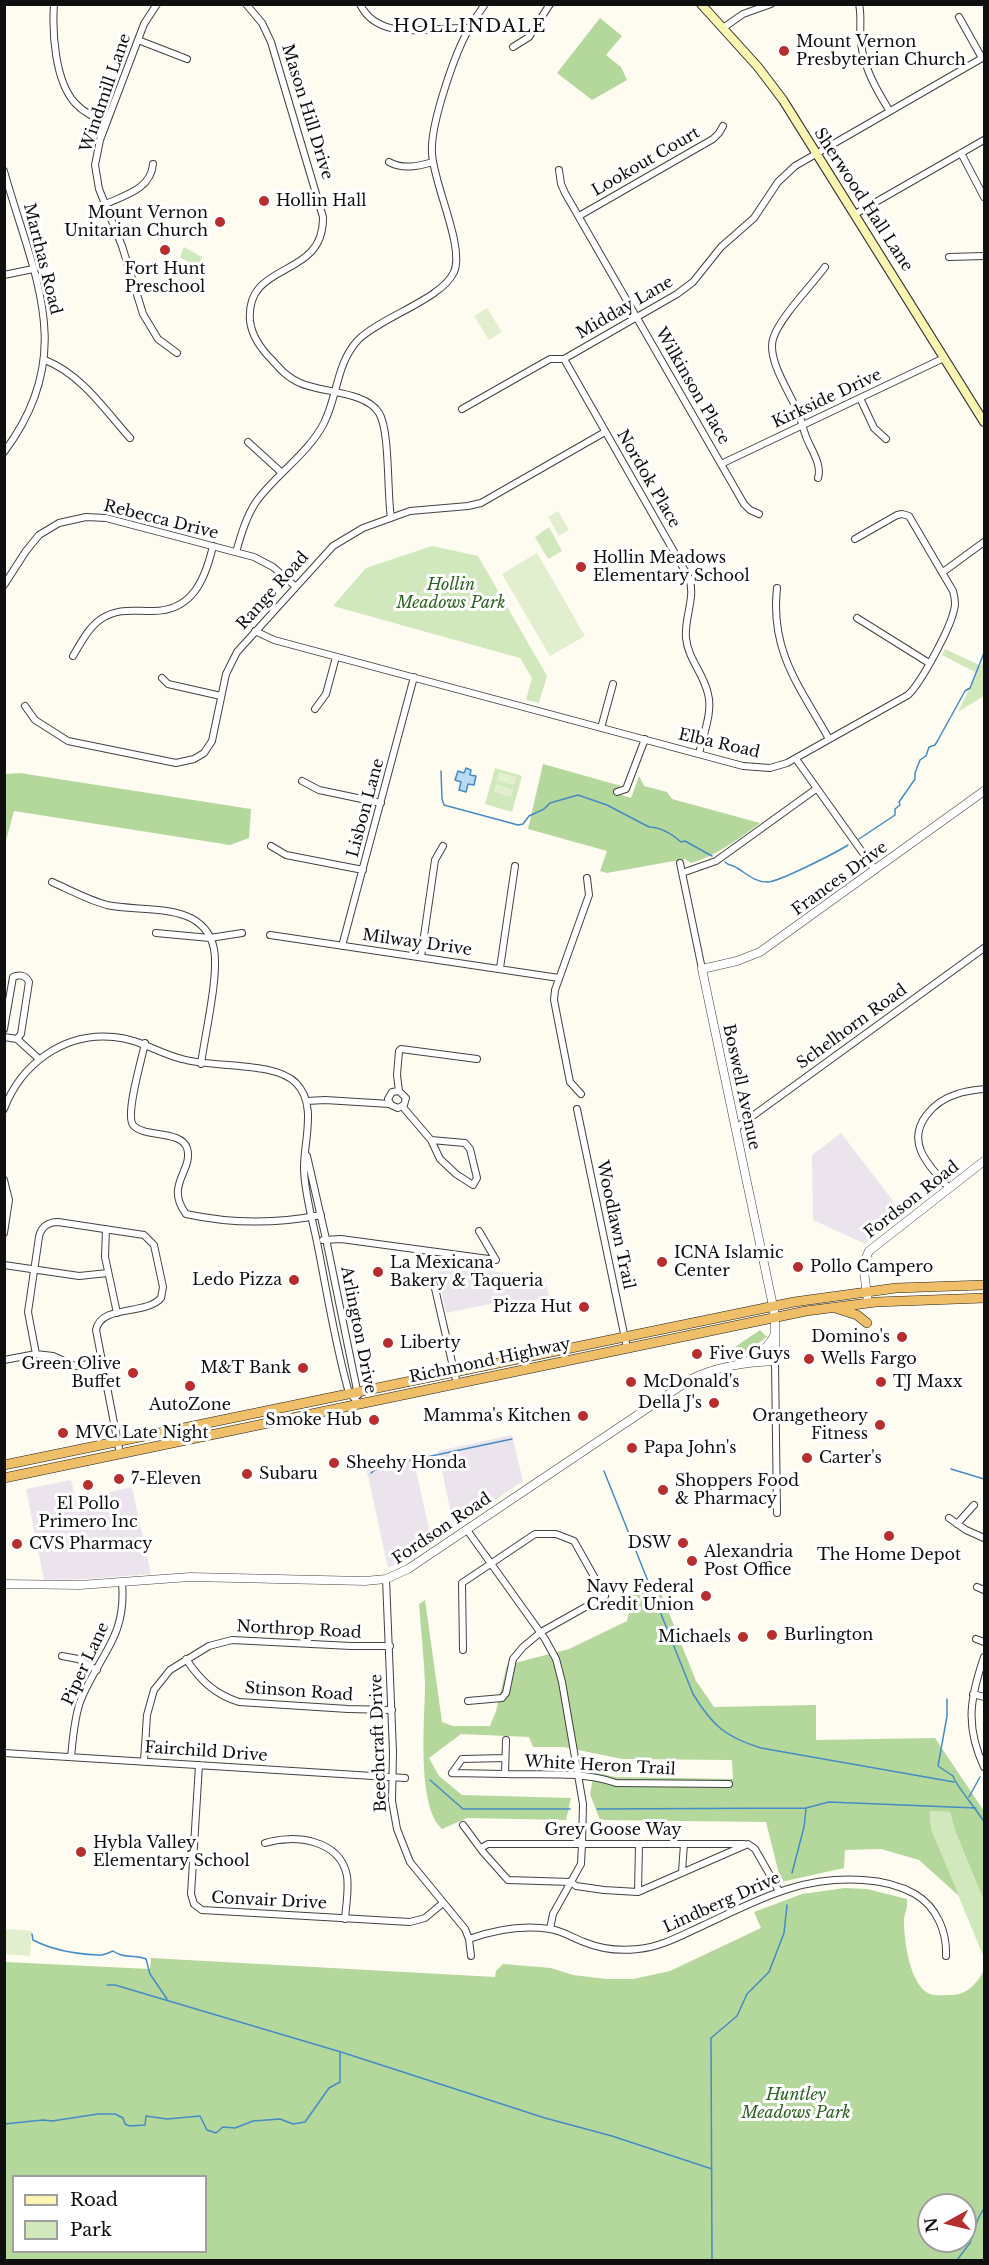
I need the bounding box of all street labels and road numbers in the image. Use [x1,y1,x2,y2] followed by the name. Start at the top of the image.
[77,31,135,155] street label: Windmill Lane
[277,42,337,182] street label: Mason Hill Drive
[589,123,703,201] street label: Lookout Court
[809,125,917,275] street label: Sherwood Hall Lane
[19,201,65,317] street label: Marthas Road
[573,273,677,343] street label: Midday Lane
[651,324,733,448] street label: Wilkinson Place
[769,365,885,433] street label: Kirkside Drive
[612,426,684,532] street label: Nordok Place
[102,496,220,544] street label: Rebecca Drive
[233,548,313,634] street label: Range Road
[676,725,762,763] street label: Elba Road
[344,756,388,860] street label: Lisbon Lane
[788,838,892,920] street label: Frances Drive
[361,926,473,960] street label: Milway Drive
[793,981,911,1073] street label: Schelhorn Road
[718,1022,764,1152] street label: Boswell Avenue
[861,1157,963,1243] street label: Fordson Road
[592,1159,638,1291] street label: Woodlawn Trail
[336,1265,380,1395] street label: Arlington Drive
[408,1335,572,1387] street label: Richmond Highway
[389,1489,495,1569] street label: Fordson Road
[236,1617,362,1643] street label: Northrop Road
[58,1619,114,1709] street label: Piper Lane
[367,1674,391,1812] street label: Beechcraft Drive
[244,1679,354,1705] street label: Stinson Road
[144,1738,268,1766] street label: Fairchild Drive
[524,1752,676,1780] street label: White Heron Trail
[544,1820,682,1840] street label: Grey Goose Way
[661,1869,783,1937] street label: Lindberg Drive
[211,1888,327,1914] street label: Convair Drive

